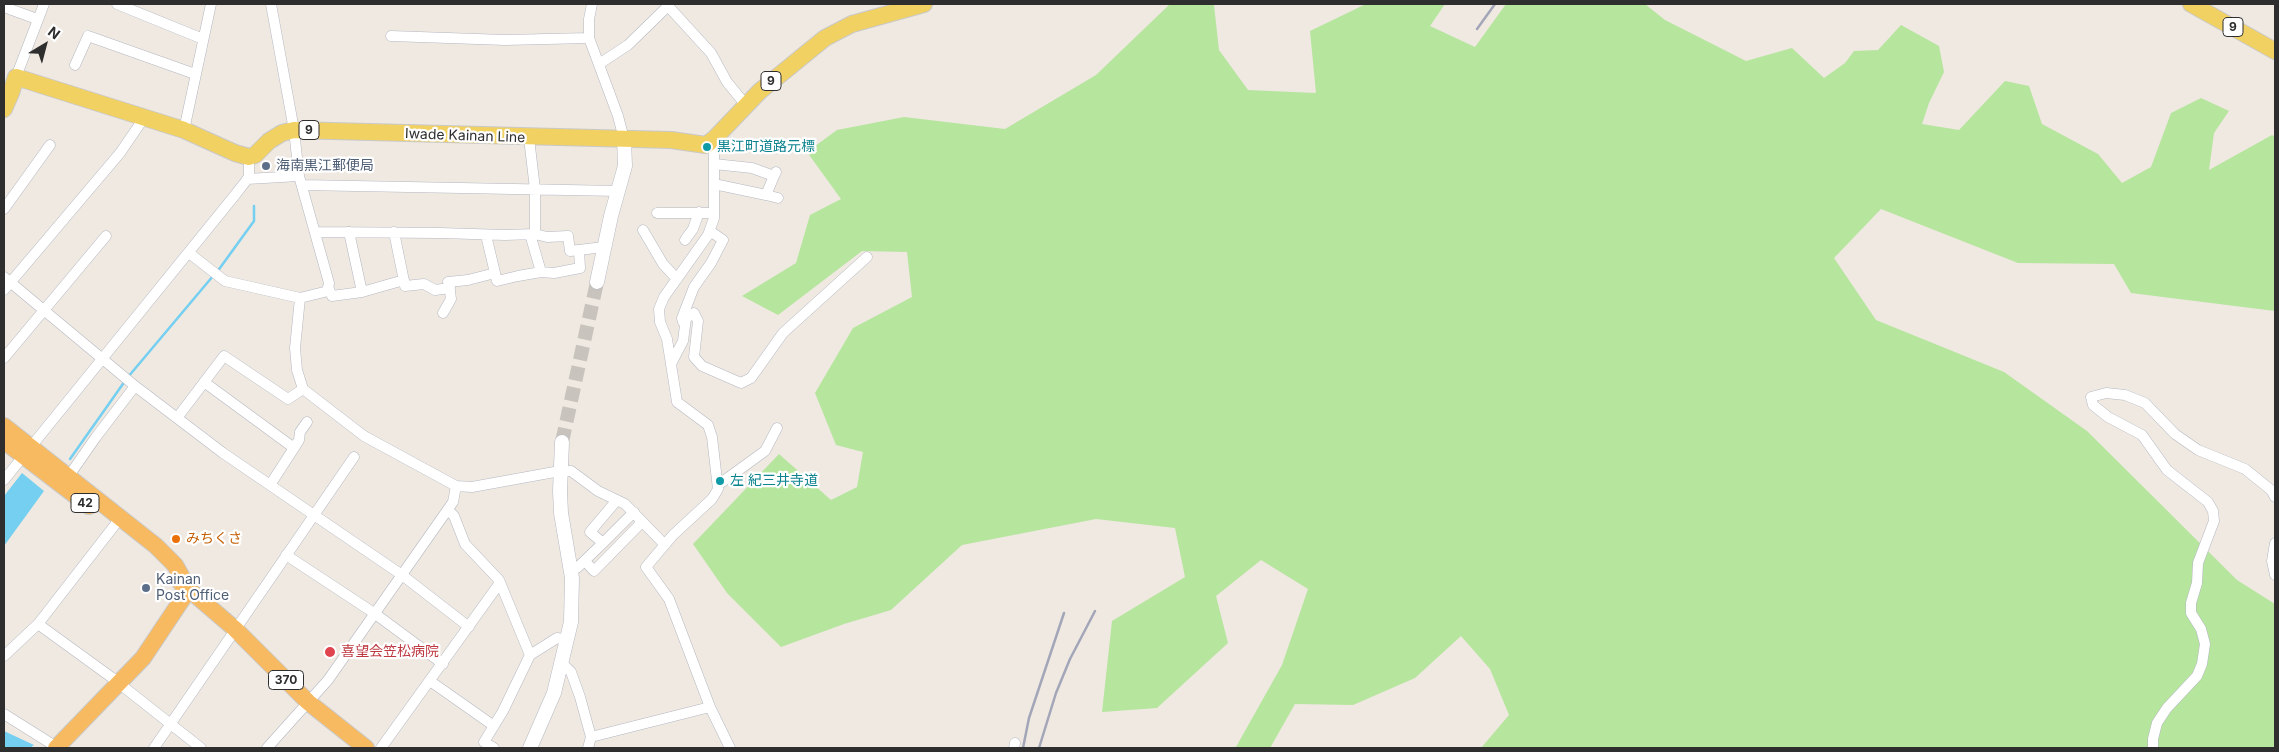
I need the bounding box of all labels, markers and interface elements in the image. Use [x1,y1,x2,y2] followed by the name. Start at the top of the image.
[2223,18,2243,36] road number: 9
[20,20,70,70] north arrow
[45,23,64,43] text: N
[761,72,781,90] road number: 9
[299,120,319,140] road number: 9
[404,126,526,146] street label: Iwade Kainan Line
[717,139,815,155] place label: 黒江町道路元標
[701,141,713,153] marker: 黒江町道路元標
[276,158,374,174] place label: 海南黒江郵便局
[260,160,272,172] marker: 海南黒江郵便局
[730,473,818,489] place label: 左 紀三井寺道
[714,475,726,487] marker: 左 紀三井寺道
[71,493,99,512] road number: 42
[186,531,242,547] place label: みちくさ
[170,533,182,545] marker: みちくさ
[156,572,229,604] place label: Kainan Post Office
[140,582,152,594] marker: Kainan Post Office
[341,644,439,660] place label: 喜望会笠松病院
[323,645,337,659] marker: 喜望会笠松病院
[268,670,304,690] road number: 370

